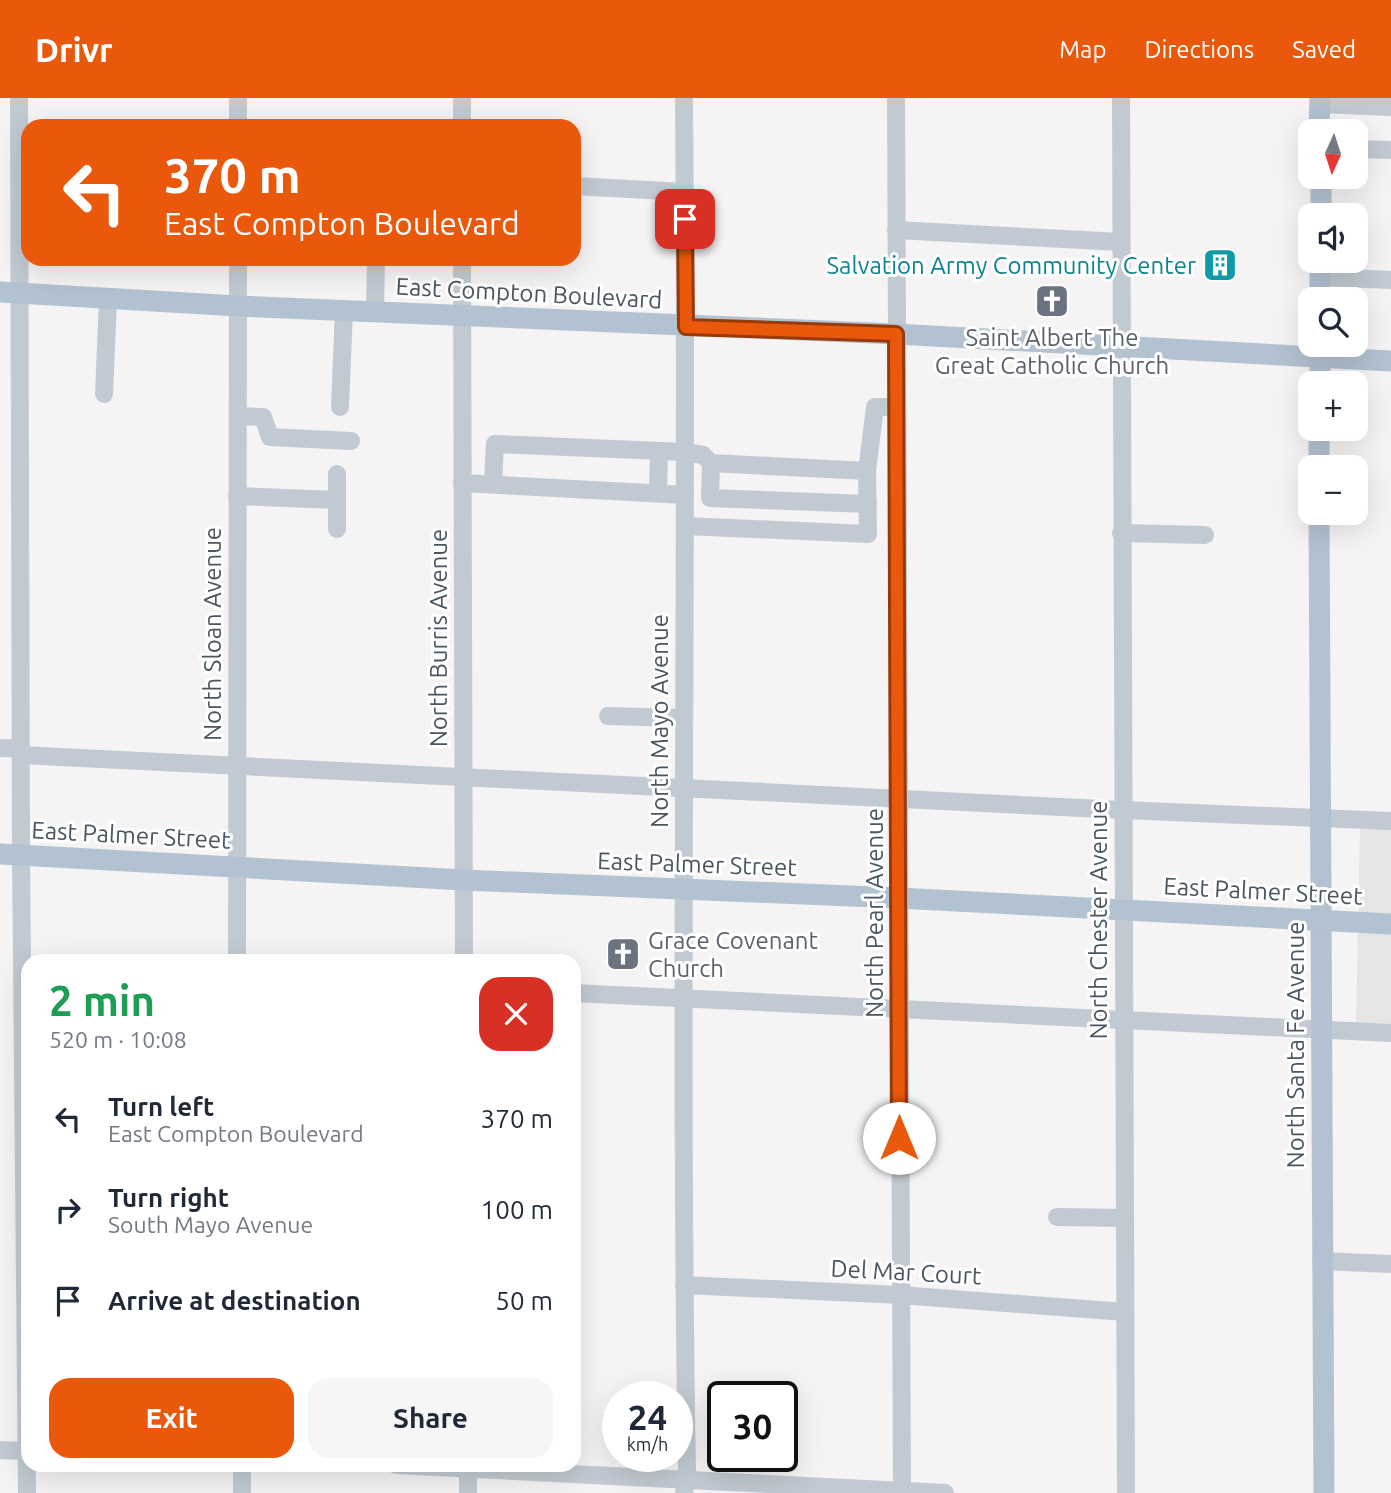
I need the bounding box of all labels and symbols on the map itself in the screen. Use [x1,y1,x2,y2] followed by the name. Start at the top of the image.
[1298,119,1368,189] north arrow
[655,189,715,249] pin
[1201,246,1239,284] building icon: Salvation Army Community Center
[827,252,1196,279] place label: Salvation Army Community Center
[395,273,663,313] street label: East Compton Boulevard
[1033,282,1071,320] church icon: Saint Albert The Great Catholic Church
[935,324,1169,379] place label: Saint Albert The Great Catholic Church
[199,527,226,741] street label: North Sloan Avenue
[425,529,452,747] street label: North Burris Avenue
[646,614,673,828] street label: North Mayo Avenue
[1085,800,1112,1040] street label: North Chester Avenue
[861,808,888,1018] street label: North Pearl Avenue
[31,816,232,854] street label: East Palmer Street
[597,847,798,881] street label: East Palmer Street
[1163,872,1364,910] street label: East Palmer Street
[1282,922,1309,1168] street label: North Santa Fe Avenue
[648,927,818,982] place label: Grace Covenant Church
[604,935,642,973] church icon: Grace Covenant Church
[862,1101,936,1175] position arrow
[830,1255,983,1289] street label: Del Mar Court
[707,1381,798,1472] speed limit sign: 30

